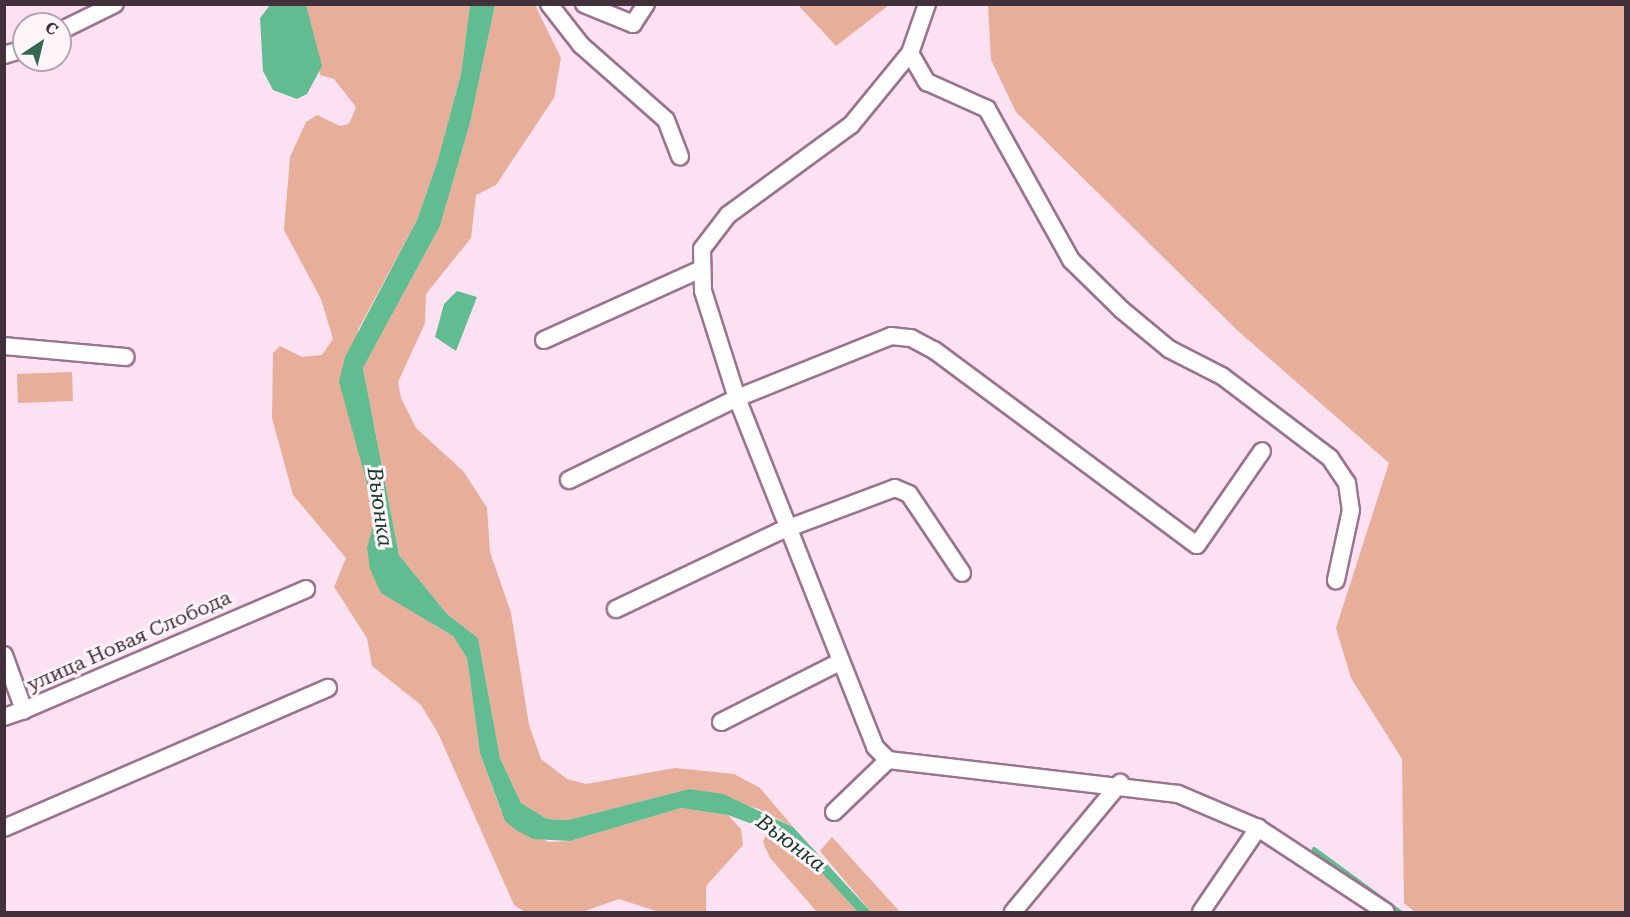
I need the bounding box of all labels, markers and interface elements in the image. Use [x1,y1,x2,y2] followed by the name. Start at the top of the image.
[12,12,72,72] north arrow
[41,17,61,39] text: С
[362,466,398,548] water label: Вьюнка
[23,585,235,697] street label: улица Новая Слобода
[751,809,831,877] water label: Вьюнка

